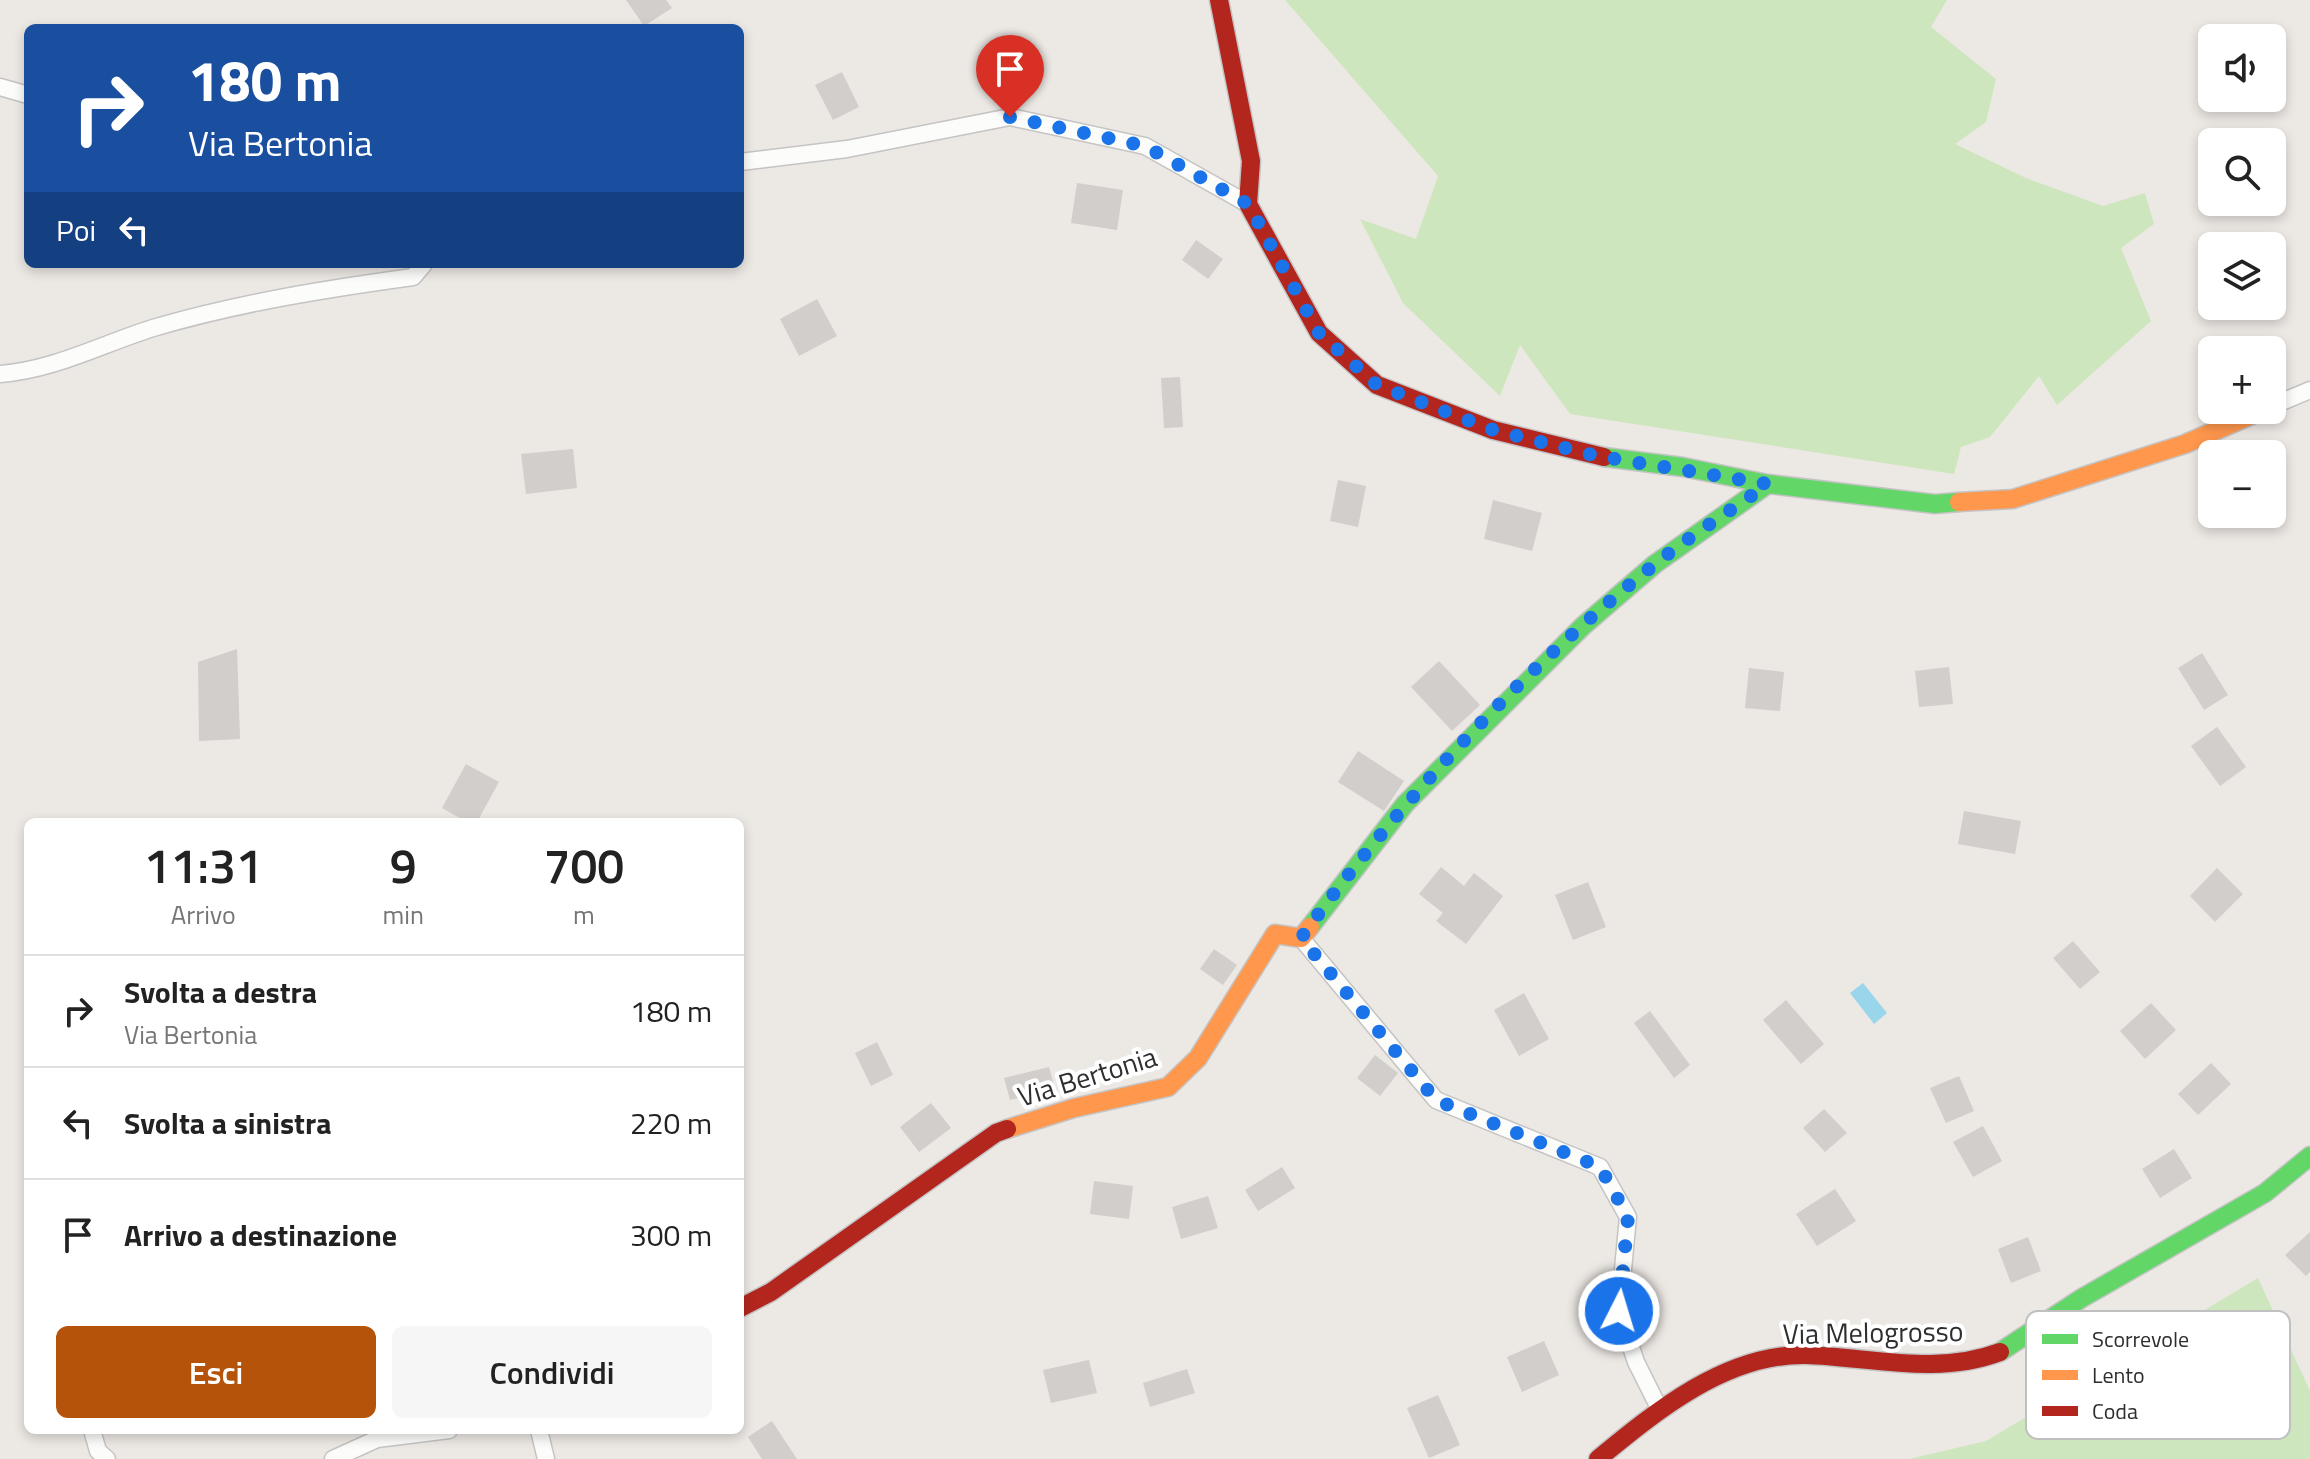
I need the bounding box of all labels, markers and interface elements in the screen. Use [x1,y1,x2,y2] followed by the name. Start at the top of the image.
[2198,24,2286,528] map controls
[2198,24,2286,112] button: sound
[976,35,1044,117] pin
[188,38,341,123] text: 180 m
[988,47,1032,91] icon: arrive
[56,56,160,160] icon: right
[188,115,373,170] text: Via Bertonia
[2198,128,2286,216] button: search
[56,207,96,253] text: Poi
[112,208,156,252] icon: left
[2198,232,2286,320] button: layers
[2198,336,2286,424] button: +
[2198,440,2286,528] button: −
[144,829,263,902] text: 11:31
[390,829,417,902] text: 9
[544,829,624,902] text: 700
[171,895,236,934] text: Arrivo
[382,895,424,934] text: min
[573,895,595,934] text: m
[124,969,317,1015] text: Svolta a destra
[630,988,712,1034] text: 180 m
[56,989,100,1033] icon: right
[124,1015,257,1054] text: Via Bertonia
[1012,1034,1162,1118] street label: Via Bertonia
[124,1100,332,1146] text: Svolta a sinistra
[630,1100,712,1146] text: 220 m
[56,1101,100,1145] icon: left
[124,1212,397,1258] text: Arrivo a destinazione
[630,1212,712,1258] text: 300 m
[56,1213,100,1257] icon: arrive
[1577,1269,1661,1353] position arrow
[1782,1309,1964,1355] street label: Via Melogrosso
[2026,1311,2290,1439] legend
[2092,1322,2189,1356] text: Scorrevole
[56,1326,376,1418] button: Esci
[392,1326,712,1418] button: Condividi
[2092,1358,2145,1392] text: Lento
[2092,1394,2138,1428] text: Coda

